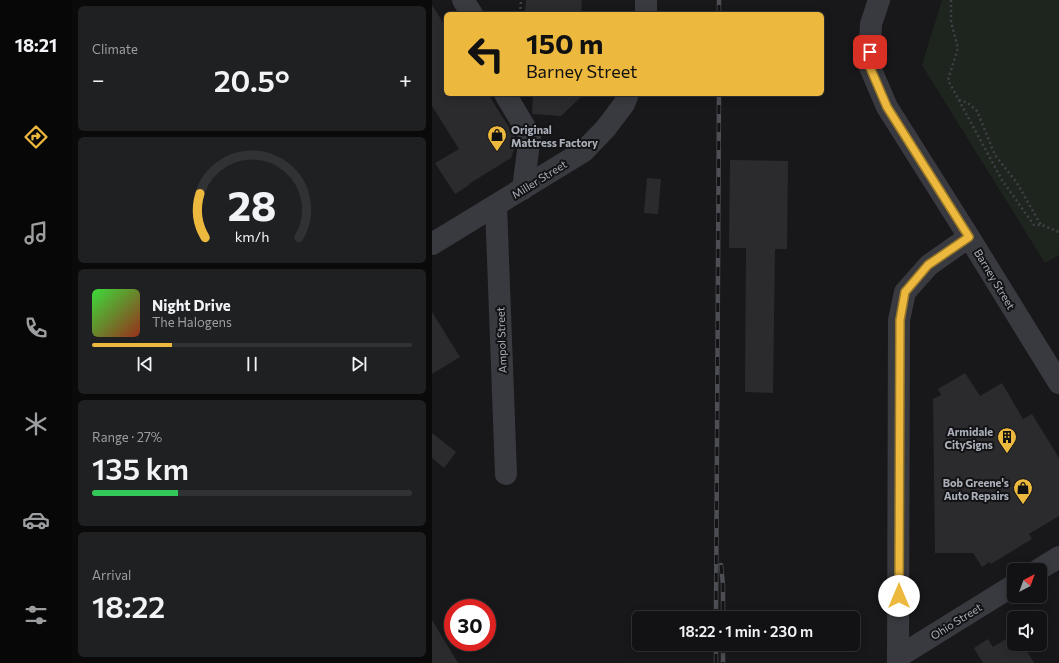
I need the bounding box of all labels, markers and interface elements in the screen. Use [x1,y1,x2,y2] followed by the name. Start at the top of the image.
[526,26,603,60] text: 150 m
[460,28,512,80] icon: left
[15,34,57,56] text: 18:21
[853,35,887,69] pin
[92,41,138,57] text: Climate
[859,41,881,63] icon: arrive
[526,60,637,82] text: Barney Street
[214,61,290,98] text: 20.5°
[92,66,105,93] text: −
[399,66,412,93] text: +
[22,123,50,151] icon: directions
[511,123,598,149] place label: Original Mattress Factory
[486,124,508,152] shop icon: Original Mattress Factory
[509,157,569,201] street label: Miller Street
[227,179,277,230] text: 28
[22,219,50,247] icon: music
[235,227,269,245] text: km/h
[972,246,1018,312] street label: Barney Street
[152,296,231,314] text: Night Drive
[493,306,509,373] street label: Ampol Street
[22,314,50,342] icon: phone
[152,314,232,330] text: The Halogens
[134,353,156,375] icon: previous
[241,353,263,375] icon: pause
[348,353,370,375] icon: next
[22,410,50,438] icon: climate
[945,425,993,451] place label: Armidale CitySigns
[996,426,1018,454] building icon: Armidale CitySigns
[92,429,162,445] text: Range · 27%
[92,449,189,486] text: 135 km
[943,476,1009,502] place label: Bob Greene's Auto Repairs
[1012,477,1034,505] shop icon: Bob Greene's Auto Repairs
[22,506,50,534] icon: car
[1007,563,1047,603] north arrow
[1007,563,1047,651] map controls
[92,567,131,583] text: Arrival
[878,575,920,617] position arrow
[92,587,165,624] text: 18:22
[444,599,496,651] speed limit sign: 30
[928,600,984,642] street label: Ohio Street
[22,601,50,629] icon: filters
[1007,611,1047,651] button: sound
[679,622,813,640] text: 18:22 · 1 min · 230 m

